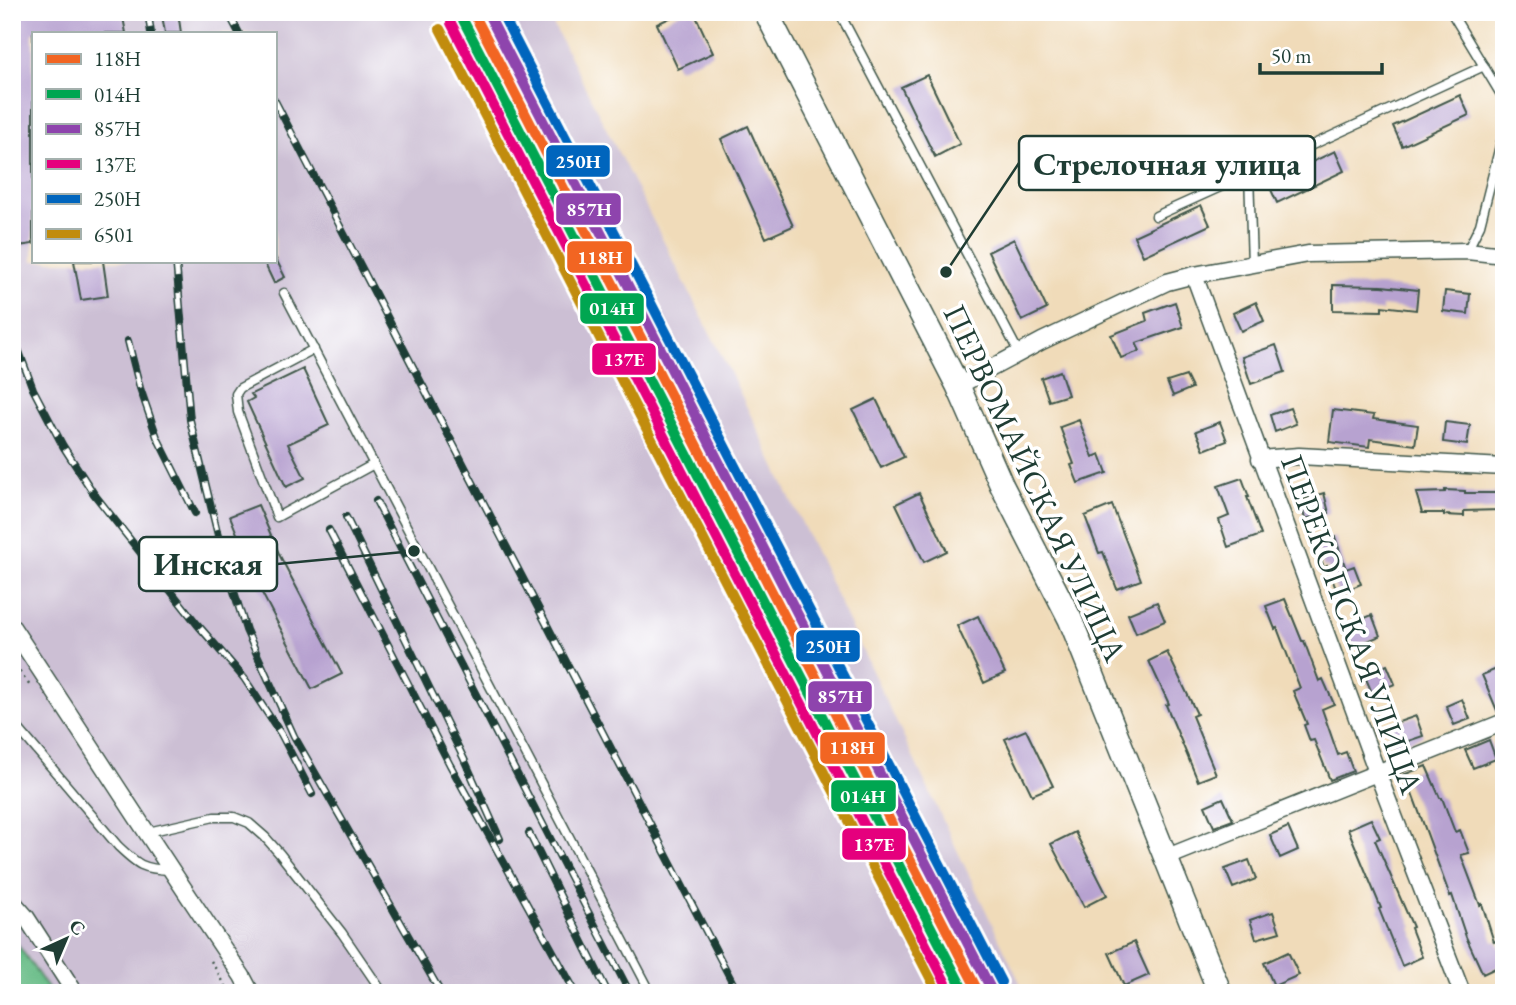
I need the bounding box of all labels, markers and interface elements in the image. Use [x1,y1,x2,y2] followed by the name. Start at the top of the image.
[32,32,276,262] legend
[1260,32,1383,76] scale bar
[1271,42,1312,69] text: 50 m
[94,45,141,72] text: 118Н
[94,81,141,108] text: 014Н
[94,115,141,142] text: 857Н
[1019,136,1315,190] callout: Стрелочная улица
[1033,142,1301,185] text: Стрелочная улица
[545,144,611,178] line badge: 250Н
[555,149,601,174] text: 250Н
[94,151,136,178] text: 137Е
[94,185,141,212] text: 250Н
[555,192,622,226] line badge: 857Н
[566,197,612,222] text: 857Н
[94,221,134,248] text: 6501
[566,240,633,274] line badge: 118Н
[577,245,623,270] text: 118Н
[579,292,645,325] line badge: 014Н
[589,296,635,321] text: 014Н
[934,298,1137,669] street label: ПЕРВОМАЙСКАЯ УЛИЦА
[591,342,657,376] line badge: 137Е
[603,347,645,372] text: 137Е
[1271,448,1433,800] street label: ПЕРЕКОПСКАЯ УЛИЦА
[139,537,277,591] callout: Инская
[153,542,263,585] text: Инская
[795,629,861,663] line badge: 250Н
[805,634,851,659] text: 250Н
[807,680,873,713] line badge: 857Н
[817,684,863,709] text: 857Н
[819,731,886,765] line badge: 118Н
[829,735,875,760] text: 118Н
[830,779,897,813] line badge: 014Н
[840,784,886,809] text: 014Н
[841,827,907,861] line badge: 137Е
[853,832,895,857] text: 137Е
[32,904,102,974] north arrow
[64,913,91,941] text: С

